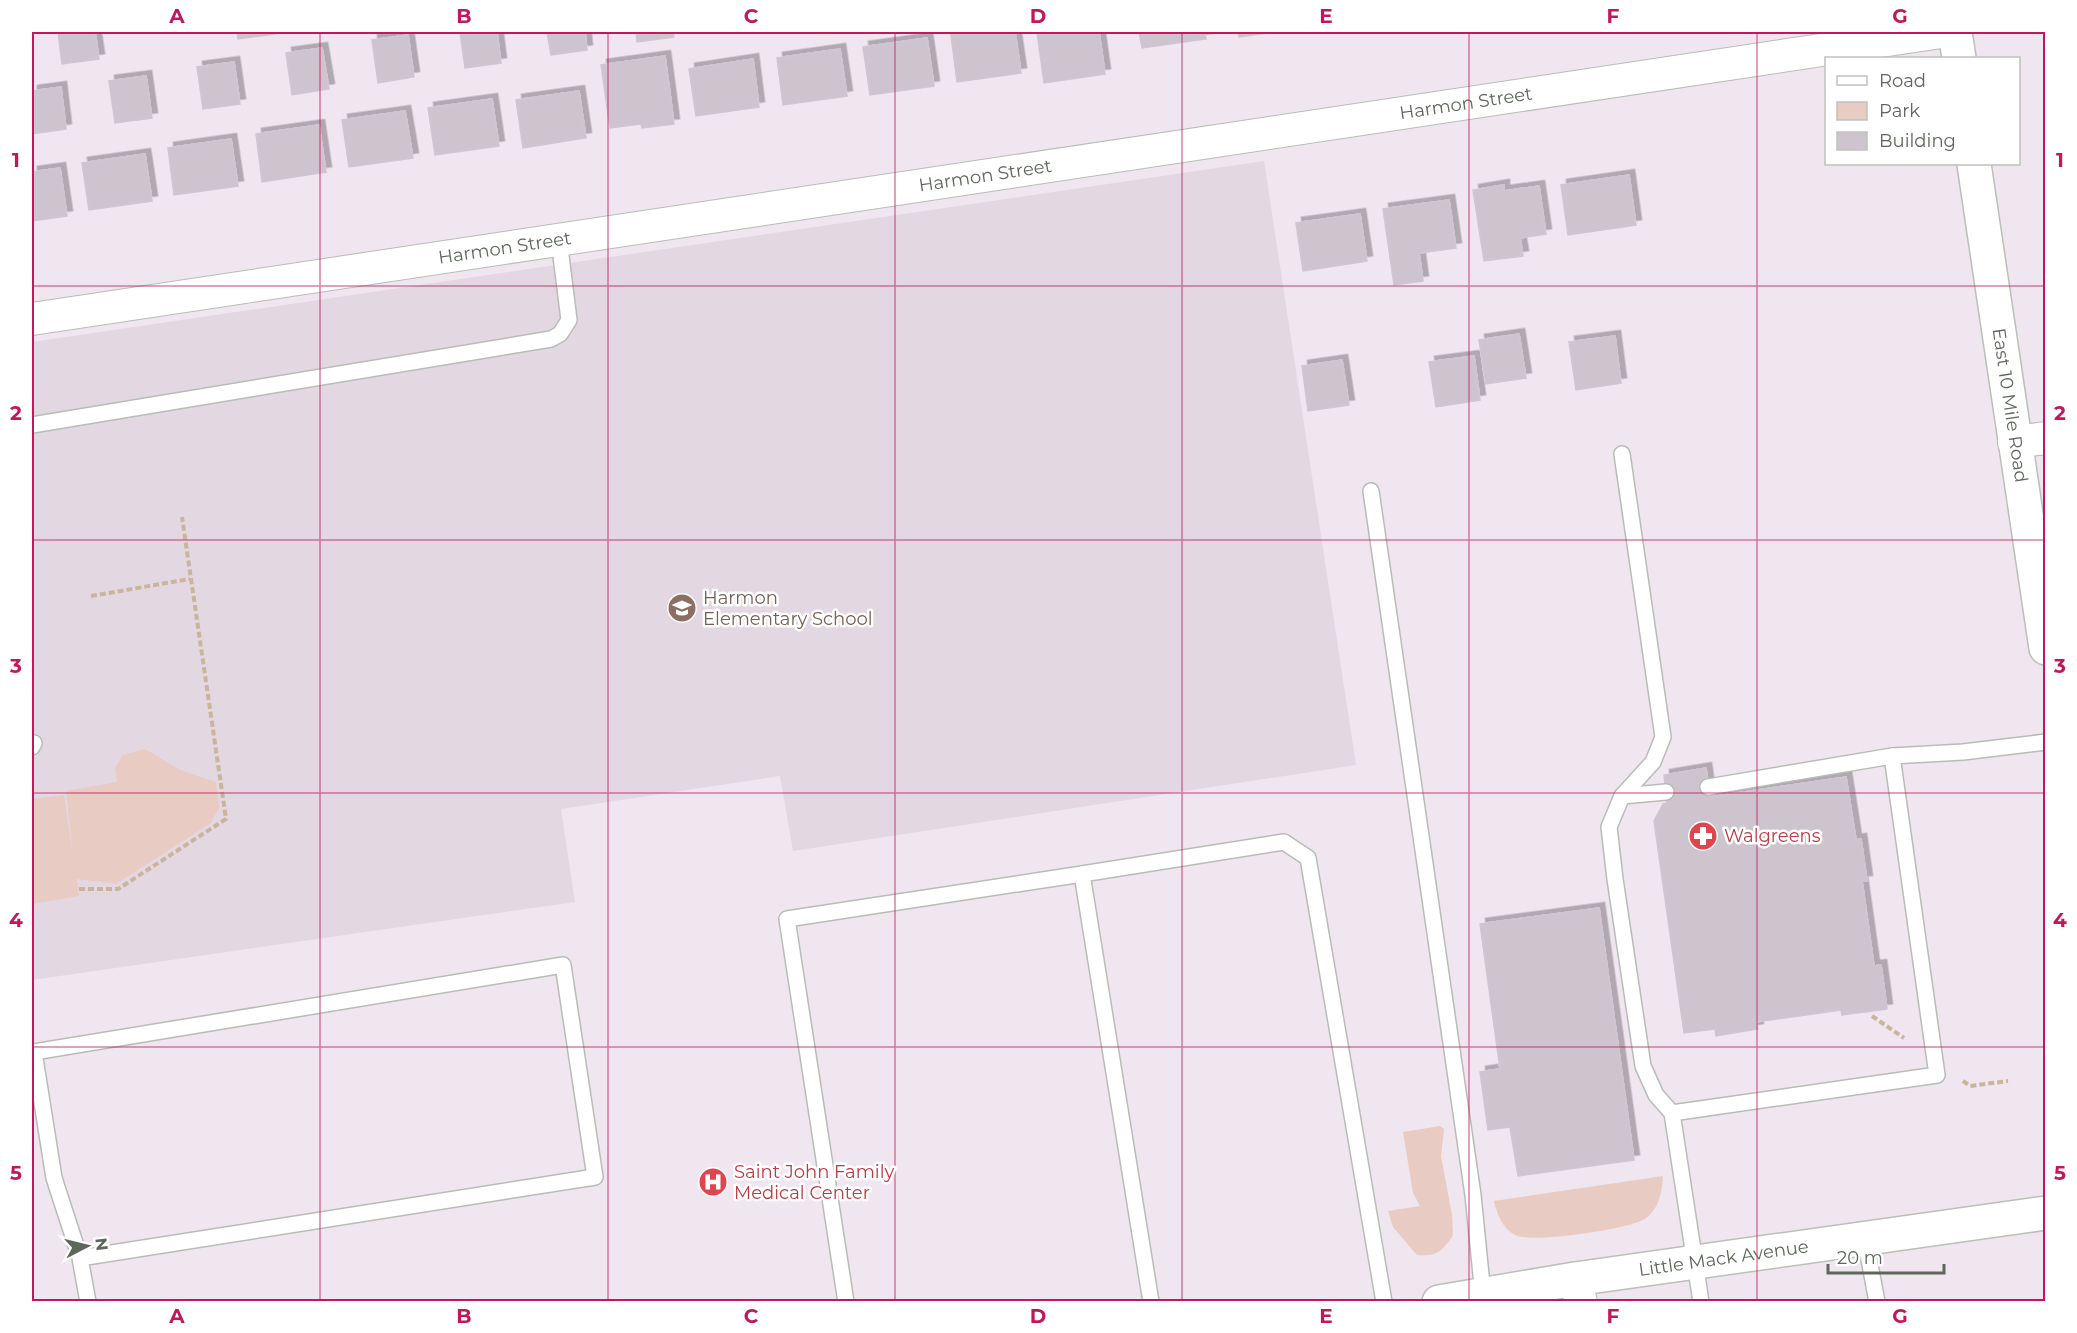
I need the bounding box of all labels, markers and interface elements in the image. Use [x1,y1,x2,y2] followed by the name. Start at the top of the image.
[168,4,185,28] text: A
[456,4,472,28] text: B
[744,4,759,28] text: C
[1030,4,1046,28] text: D
[1319,4,1333,28] text: E
[1607,4,1620,28] text: F
[1892,4,1908,28] text: G
[1825,57,2020,165] legend
[1879,70,1926,92] text: Road
[1398,83,1534,124] street label: Harmon Street
[1879,100,1920,122] text: Park
[1879,130,1956,152] text: Building
[12,148,20,172] text: 1
[2056,148,2064,172] text: 1
[917,155,1053,197] street label: Harmon Street
[437,227,573,269] street label: Harmon Street
[1988,327,2032,484] street label: East 10 Mile Road
[10,401,22,425] text: 2
[2054,401,2066,425] text: 2
[703,587,873,630] place label: Harmon Elementary School
[666,592,698,624] school or university icon: Harmon Elementary School
[9,654,22,678] text: 3
[2053,654,2066,678] text: 3
[1687,820,1719,852] pharmacy icon: Walgreens
[1724,825,1821,847] place label: Walgreens
[9,908,23,932] text: 4
[2053,908,2067,932] text: 4
[10,1161,22,1185] text: 5
[734,1161,894,1204] place label: Saint John Family Medical Center
[2054,1161,2066,1185] text: 5
[697,1166,729,1198] hospital icon: Saint John Family Medical Center
[57,1216,117,1276] north arrow
[1637,1235,1810,1281] street label: Little Mack Avenue
[91,1237,112,1252] text: N
[1828,1237,1944,1275] scale bar
[1837,1247,1883,1269] text: 20 m
[168,1304,185,1328] text: A
[456,1304,472,1328] text: B
[744,1304,759,1328] text: C
[1030,1304,1046,1328] text: D
[1319,1304,1333,1328] text: E
[1607,1304,1620,1328] text: F
[1892,1304,1908,1328] text: G

